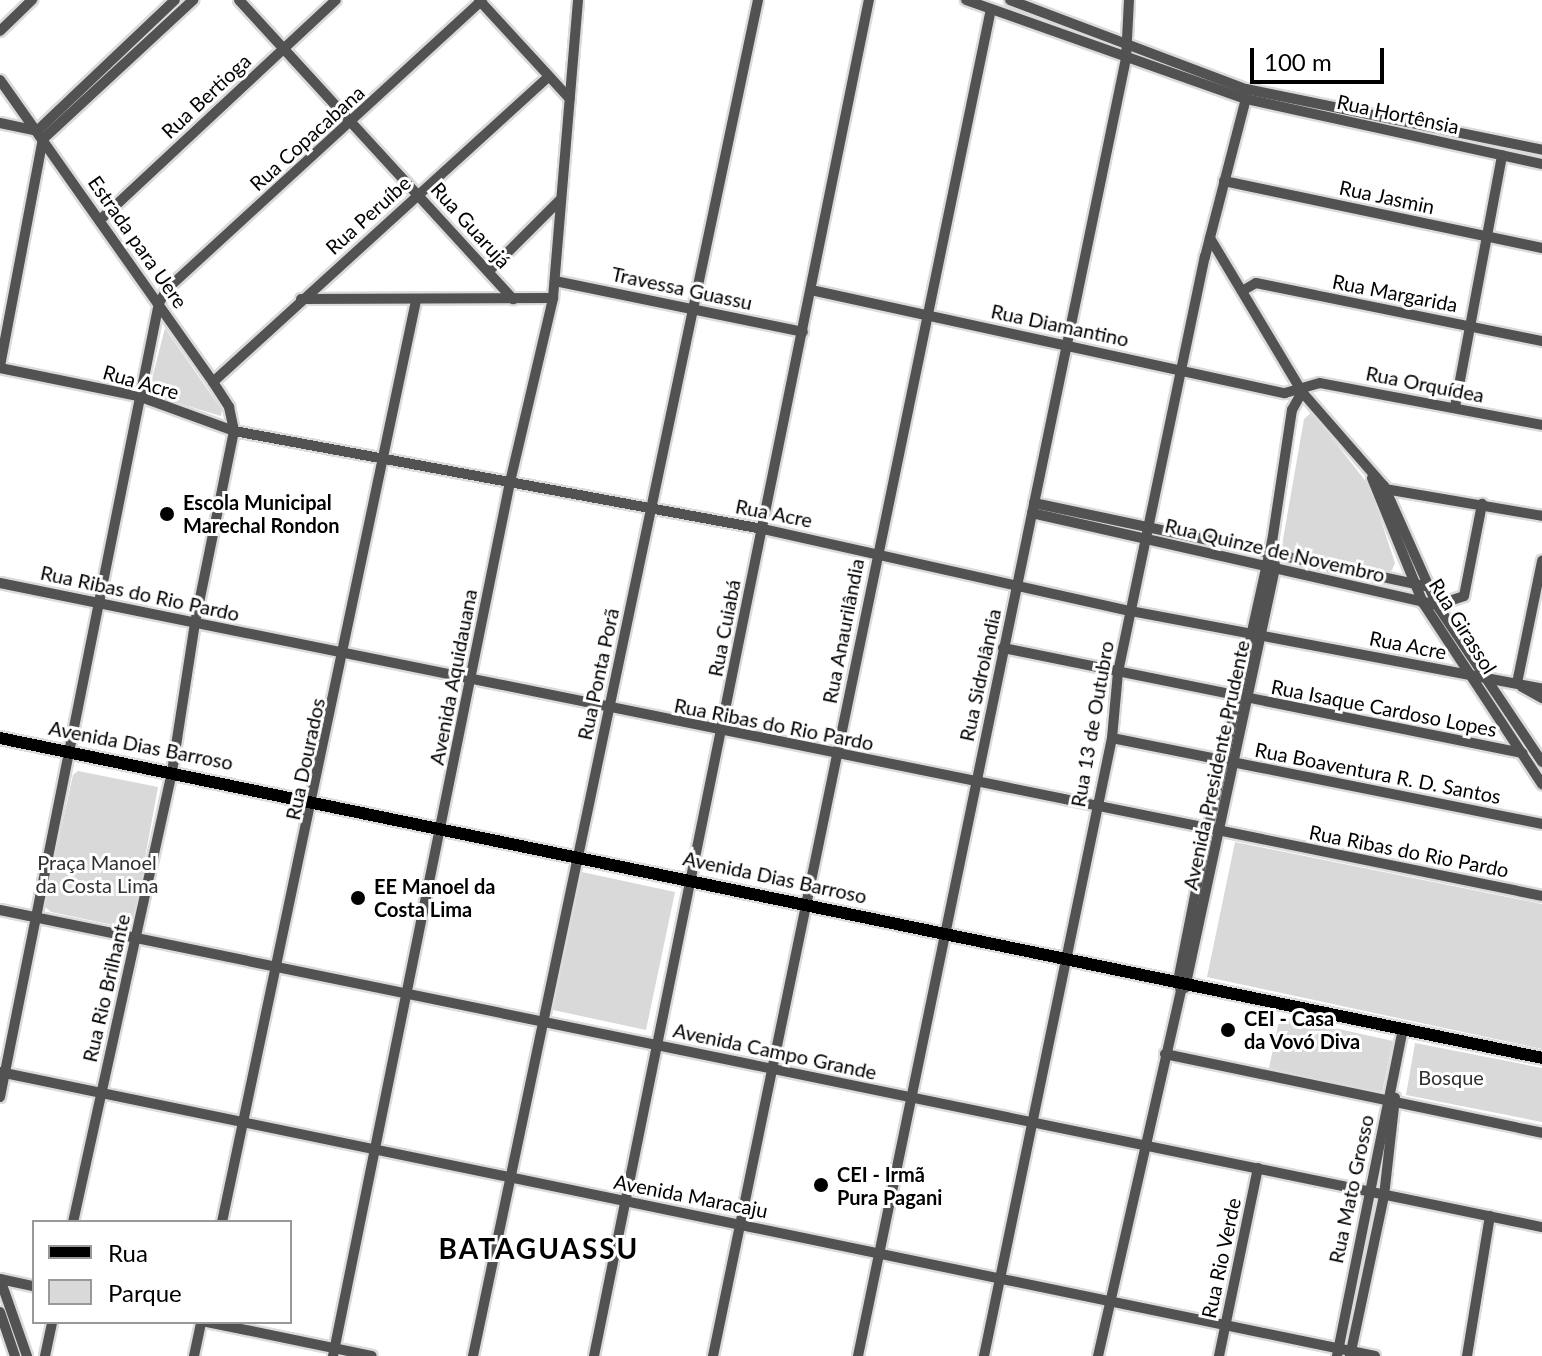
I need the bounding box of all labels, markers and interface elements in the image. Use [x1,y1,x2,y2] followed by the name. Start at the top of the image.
[1254,32,1388,82] scale bar
[1264,47,1332,76] text: 100 m
[157,49,255,143] street label: Rua Bertioga
[245,80,369,196] street label: Rua Copacabana
[1335,89,1461,139] street label: Rua Hortênsia
[83,171,193,313] street label: Estrada para Uere
[321,171,415,259] street label: Rua Peruíbe
[1337,175,1437,219] street label: Rua Jasmin
[426,177,516,273] street label: Rua Guarujá
[609,261,755,315] street label: Travessa Guassu
[1330,269,1460,317] street label: Rua Margarida
[989,299,1131,351] street label: Rua Diamantino
[100,360,182,404] street label: Rua Acre
[1364,361,1486,407] street label: Rua Orquídea
[183,490,340,537] place label: Escola Municipal Marechal Rondon
[733,494,815,532] street label: Rua Acre
[158,505,176,523] marker: Escola Municipal Marechal Rondon
[1163,513,1387,587] street label: Rua Quinze de Novembro
[817,556,869,706] street label: Rua Anaurilândia
[38,560,242,626] street label: Rua Ribas do Rio Pardo
[1424,574,1502,678] street label: Rua Girassol
[703,577,745,679] street label: Rua Cuiabá
[424,587,482,767] street label: Avenida Aquidauana
[572,606,624,742] street label: Rua Ponta Porã
[954,606,1006,744] street label: Rua Sidrolândia
[1367,626,1449,664] street label: Rua Acre
[1178,638,1254,892] street label: Avenida Presidente Prudente
[1066,639,1118,809] street label: Rua 13 de Outubro
[1269,674,1499,742] street label: Rua Isaque Cardoso Lopes
[672,693,876,755] street label: Rua Ribas do Rio Pardo
[280,696,330,822] street label: Rua Dourados
[47,715,235,775] street label: Avenida Dias Barroso
[1253,737,1503,809] street label: Rua Boaventura R. D. Santos
[1307,820,1511,882] street label: Rua Ribas do Rio Pardo
[681,846,869,908] street label: Avenida Dias Barroso
[35,851,159,898] park label: Praça Manoel da Costa Lima
[374,874,495,921] place label: EE Manoel da Costa Lima
[349,889,367,907] marker: EE Manoel da Costa Lima
[77,912,135,1064] street label: Rua Rio Brilhante
[1244,1006,1361,1053] place label: CEI - Casa da Vovó Diva
[671,1018,879,1084] street label: Avenida Campo Grande
[1219,1021,1237,1039] marker: CEI - Casa da Vovó Diva
[1418,1065,1484,1089] park label: Bosque
[1324,1113,1378,1265] street label: Rua Mato Grosso
[837,1162,942,1209] place label: CEI - Irmã Pura Pagani
[612,1169,770,1223] street label: Avenida Maracaju
[812,1176,830,1194] marker: CEI - Irmã Pura Pagani
[1196,1195,1246,1321] street label: Rua Rio Verde
[32,1220,292,1324] legend
[439,1231,639,1265] district label: BATAGUASSU
[108,1238,148,1267] text: Rua
[108,1278,182,1307] text: Parque

